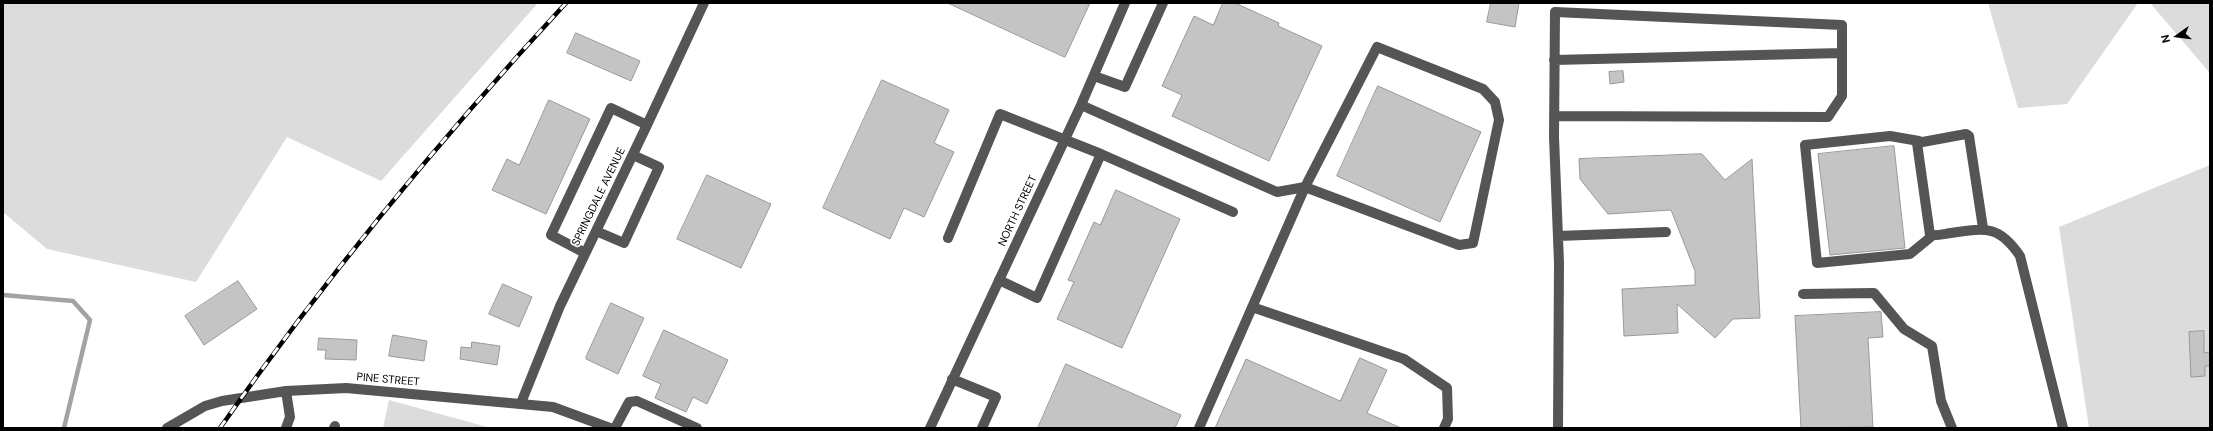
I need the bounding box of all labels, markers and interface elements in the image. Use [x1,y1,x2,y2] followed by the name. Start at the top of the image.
[2157,16,2197,56] north arrow
[2158,33,2173,44] text: N
[569,146,629,248] street label: SPRINGDALE AVENUE
[996,173,1040,249] street label: NORTH STREET
[356,371,420,389] street label: PINE STREET

